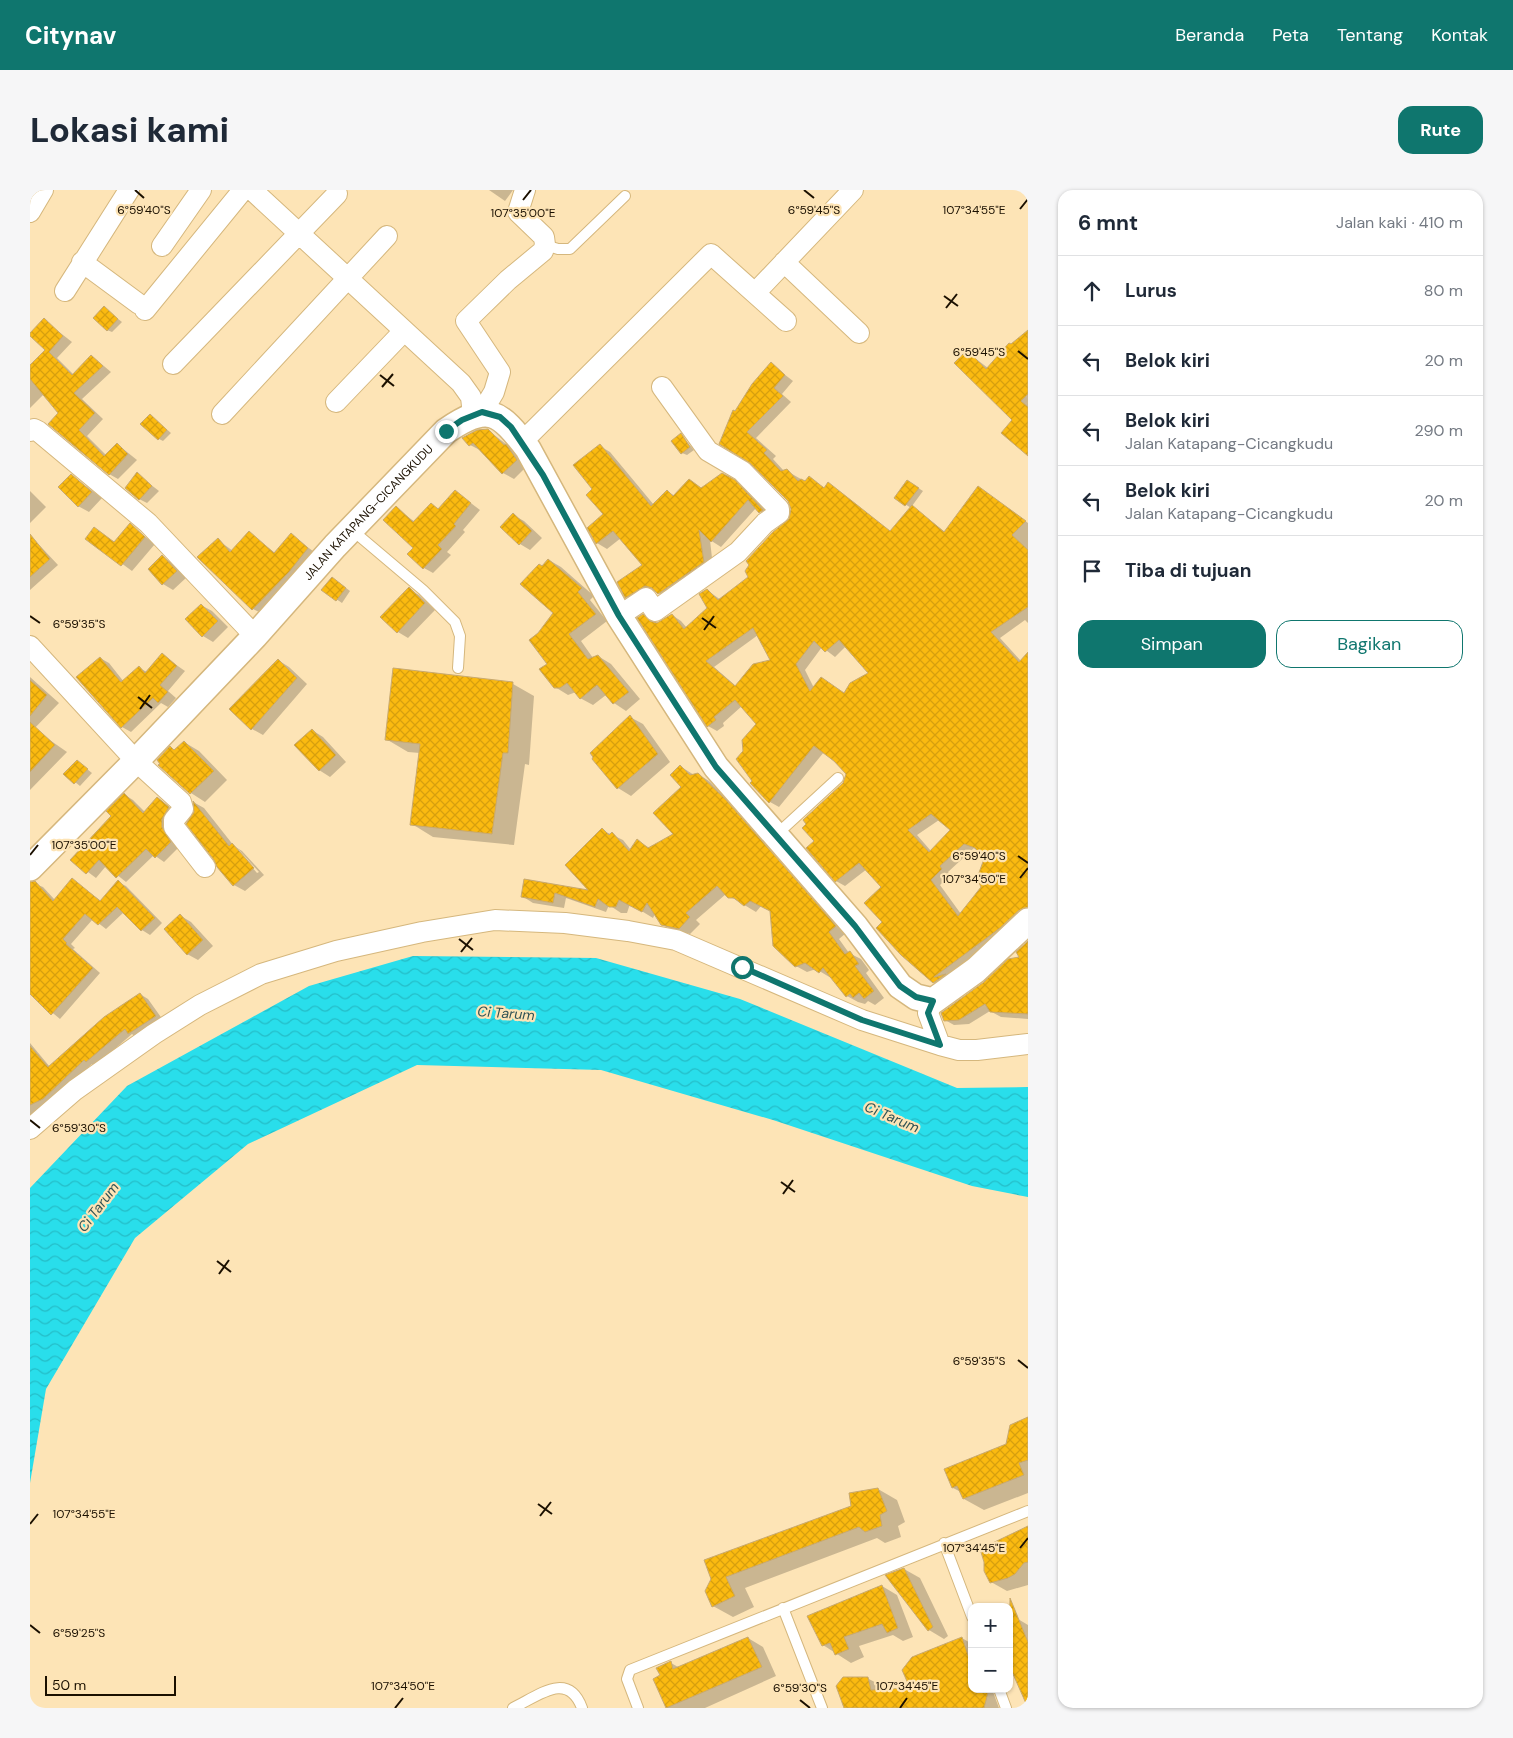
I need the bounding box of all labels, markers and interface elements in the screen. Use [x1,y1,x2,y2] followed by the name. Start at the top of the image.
[25,20,116,51] text: Citynav
[1175,23,1244,47] text: Beranda
[1272,23,1309,47] text: Peta
[1337,23,1403,47] text: Tentang
[1431,23,1488,47] text: Kontak
[1398,106,1483,154] button: Rute
[30,107,229,153] text: Lokasi kami
[117,202,171,218] text: 6°59'40"S
[788,202,840,218] text: 6°59'45"S
[943,202,1006,218] text: 107°34'55"E
[490,205,556,221] text: 107°35'00"E
[1078,209,1138,237] text: 6 mnt
[1336,212,1463,233] text: Jalan kaki · 410 m
[1078,277,1106,305] icon: ahead
[1125,278,1177,303] text: Lurus
[1424,280,1463,301] text: 80 m
[953,344,1005,360] text: 6°59'45"S
[1078,347,1106,375] icon: left
[1125,348,1210,373] text: Belok kiri
[1424,350,1463,371] text: 20 m
[1125,408,1210,433] text: Belok kiri
[1078,417,1106,445] icon: left
[435,420,458,443] route end
[1414,420,1463,441] text: 290 m
[1125,433,1333,454] text: Jalan Katapang-Cicangkudu
[300,441,437,584] street label: JALAN KATAPANG-CICANGKUDU
[1125,478,1210,503] text: Belok kiri
[1078,487,1106,515] icon: left
[1424,490,1463,511] text: 20 m
[1125,503,1333,524] text: Jalan Katapang-Cicangkudu
[1078,557,1106,585] icon: arrive
[1125,558,1251,583] text: Tiba di tujuan
[53,616,105,632] text: 6°59'35"S
[1078,620,1266,668] button: Simpan
[1276,620,1463,668] button: Bagikan
[51,837,117,853] text: 107°35'00"E
[952,848,1006,864] text: 6°59'40"S
[942,871,1006,887] text: 107°34'50"E
[731,956,754,979] route start
[477,1002,535,1024] water label: Ci Tarum
[862,1097,922,1137] water label: Ci Tarum
[52,1120,106,1136] text: 6°59'30"S
[73,1179,123,1235] water label: Ci Tarum
[953,1353,1005,1369] text: 6°59'35"S
[53,1506,116,1522] text: 107°34'55"E
[943,1540,1006,1556] text: 107°34'45"E
[968,1603,1013,1693] map controls
[968,1603,1013,1648] button: +
[53,1625,105,1641] text: 6°59'25"S
[968,1648,1013,1693] button: −
[45,1673,176,1696] scale bar
[52,1676,86,1694] text: 50 m
[371,1678,435,1694] text: 107°34'50"E
[876,1678,939,1694] text: 107°34'45"E
[773,1680,827,1696] text: 6°59'30"S

